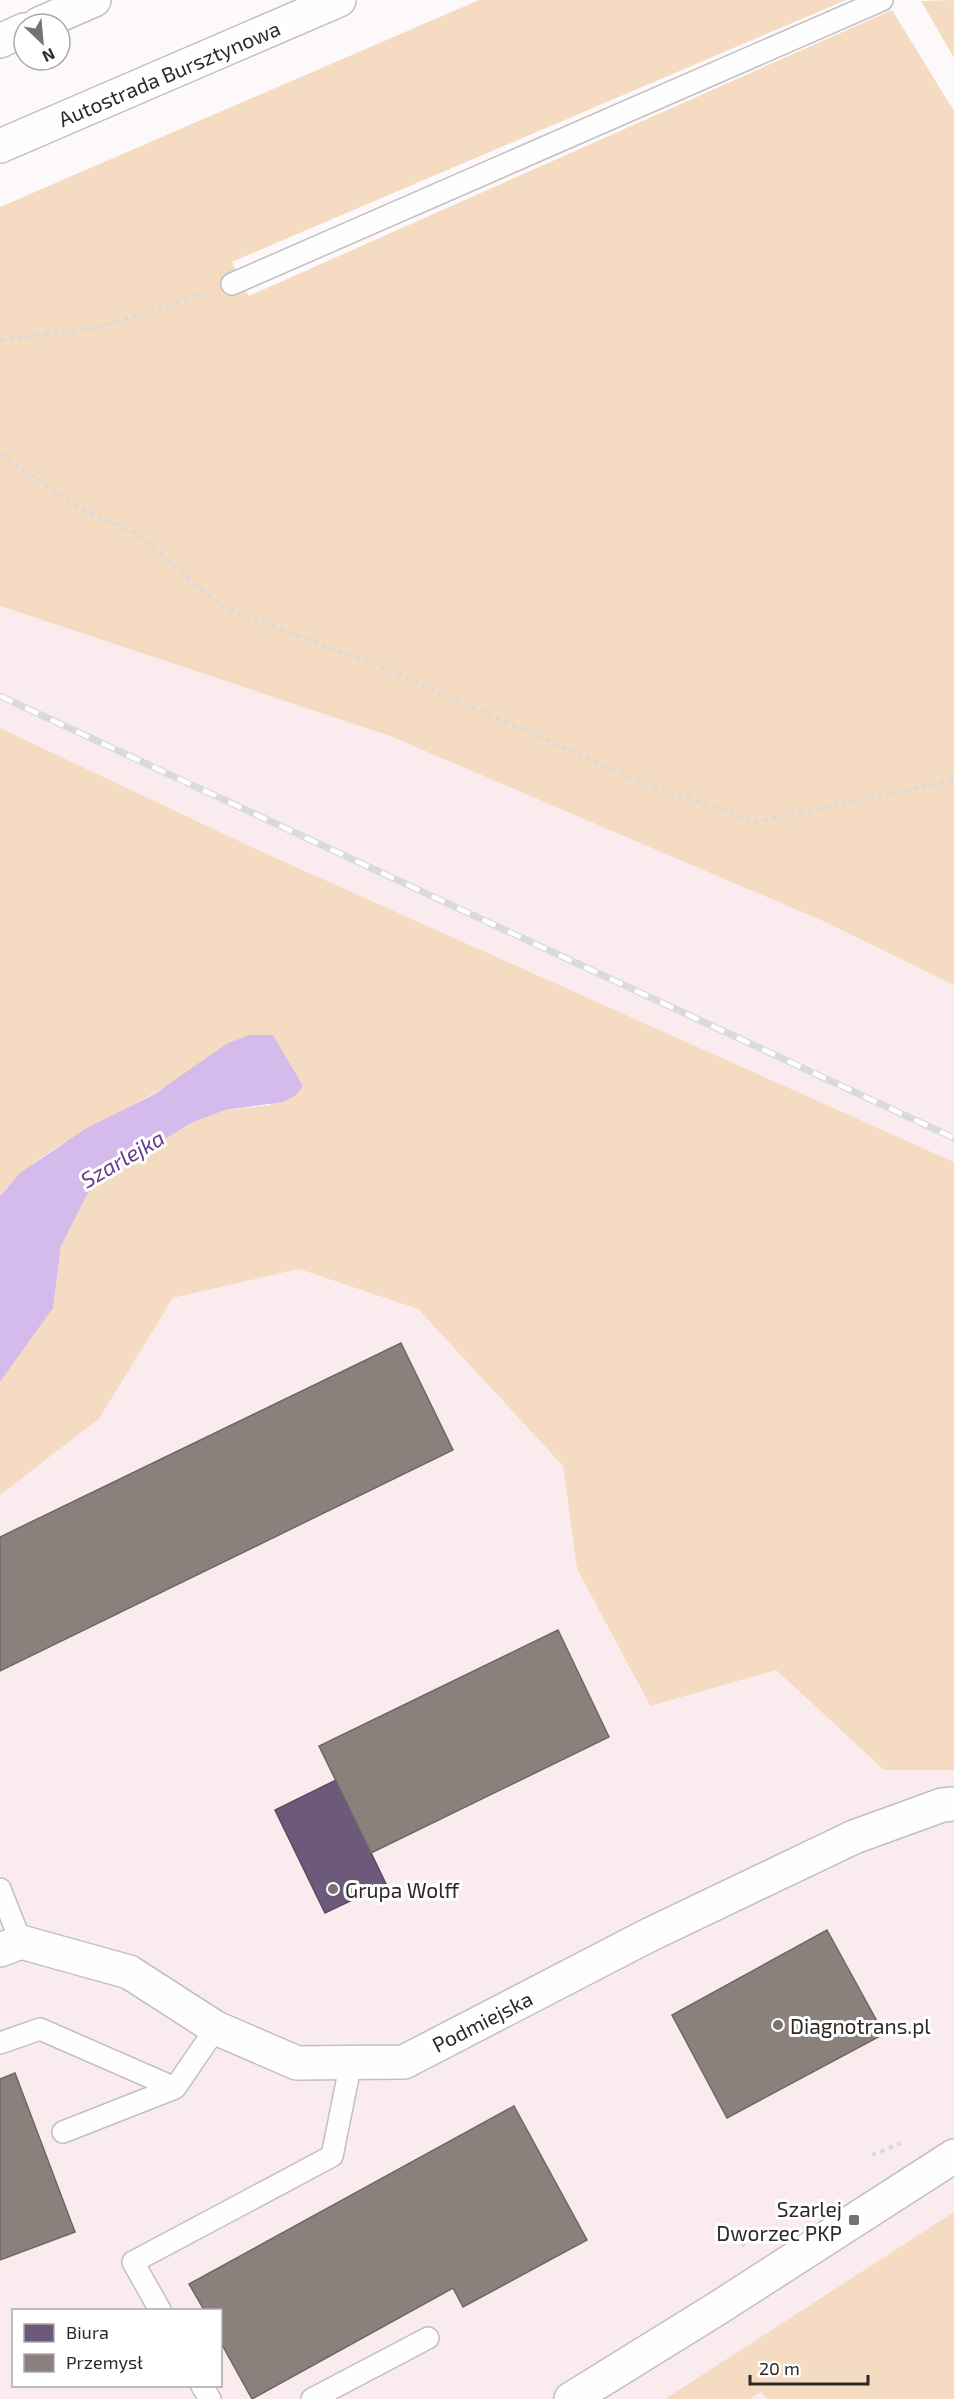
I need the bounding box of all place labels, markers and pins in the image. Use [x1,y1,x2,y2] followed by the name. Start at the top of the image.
[345,1877,460,1902] place label: Grupa Wolff
[326,1882,340,1896] marker: Grupa Wolff
[790,2013,931,2038] place label: Diagnotrans.pl
[771,2018,785,2032] marker: Diagnotrans.pl
[716,2196,842,2245] place label: Szarlej Dworzec PKP
[847,2213,861,2227] marker: Szarlej Dworzec PKP

